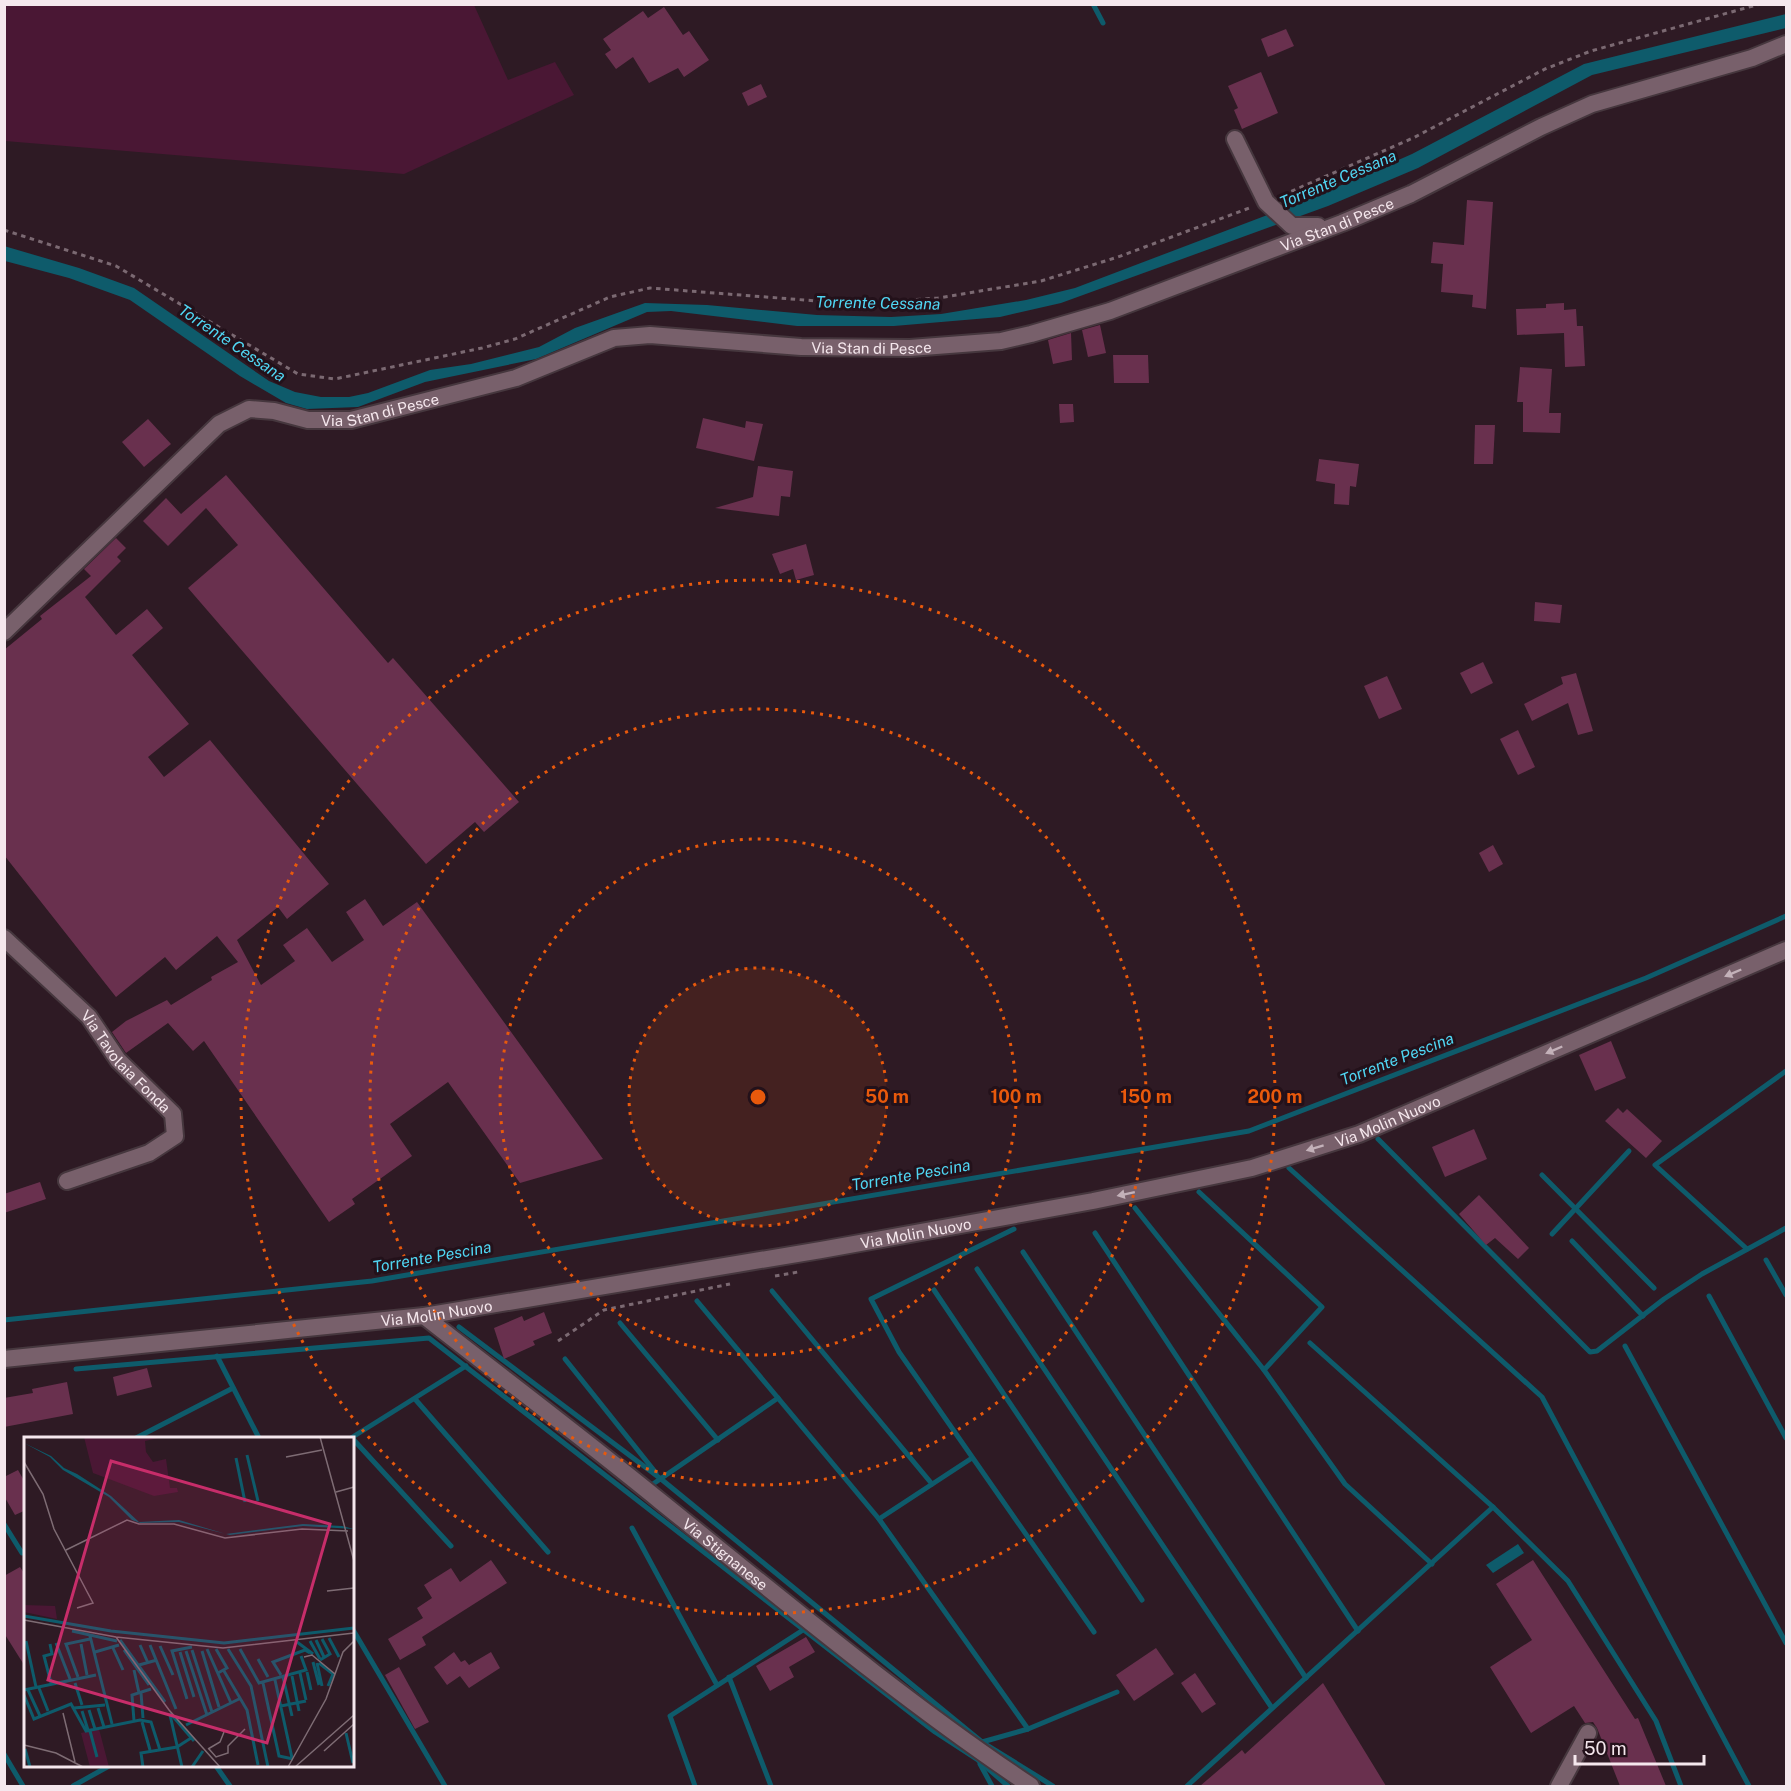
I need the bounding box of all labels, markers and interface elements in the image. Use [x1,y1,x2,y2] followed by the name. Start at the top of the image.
[1277,146,1399,212] water label: Torrente Cessana
[1278,194,1396,254] street label: Via Stan di Pesce
[815,292,941,314] water label: Torrente Cessana
[175,300,289,386] water label: Torrente Cessana
[811,338,932,357] street label: Via Stan di Pesce
[321,390,440,429] street label: Via Stan di Pesce
[1723,968,1741,978] one-way arrow
[78,1006,174,1116] street label: Via Tavolaia Fonda
[1338,1029,1456,1089] water label: Torrente Pescina
[1544,1045,1562,1055] one-way arrow
[865,1086,909,1107] text: 50 m
[990,1086,1042,1107] text: 100 m
[1120,1086,1172,1107] text: 150 m
[1248,1086,1302,1107] text: 200 m
[748,1087,768,1107] centre of rings
[1333,1092,1443,1150] street label: Via Molin Nuovo
[1306,1144,1324,1153] one-way arrow
[850,1155,972,1195] water label: Torrente Pescina
[1116,1190,1135,1199] one-way arrow
[859,1215,973,1251] street label: Via Molin Nuovo
[371,1237,493,1277] water label: Torrente Pescina
[380,1296,493,1329] street label: Via Molin Nuovo
[24,1437,354,1767] inset map
[679,1514,771,1593] street label: Via Stignanese
[1575,1728,1704,1766] scale bar
[1584,1738,1627,1759] text: 50 m

